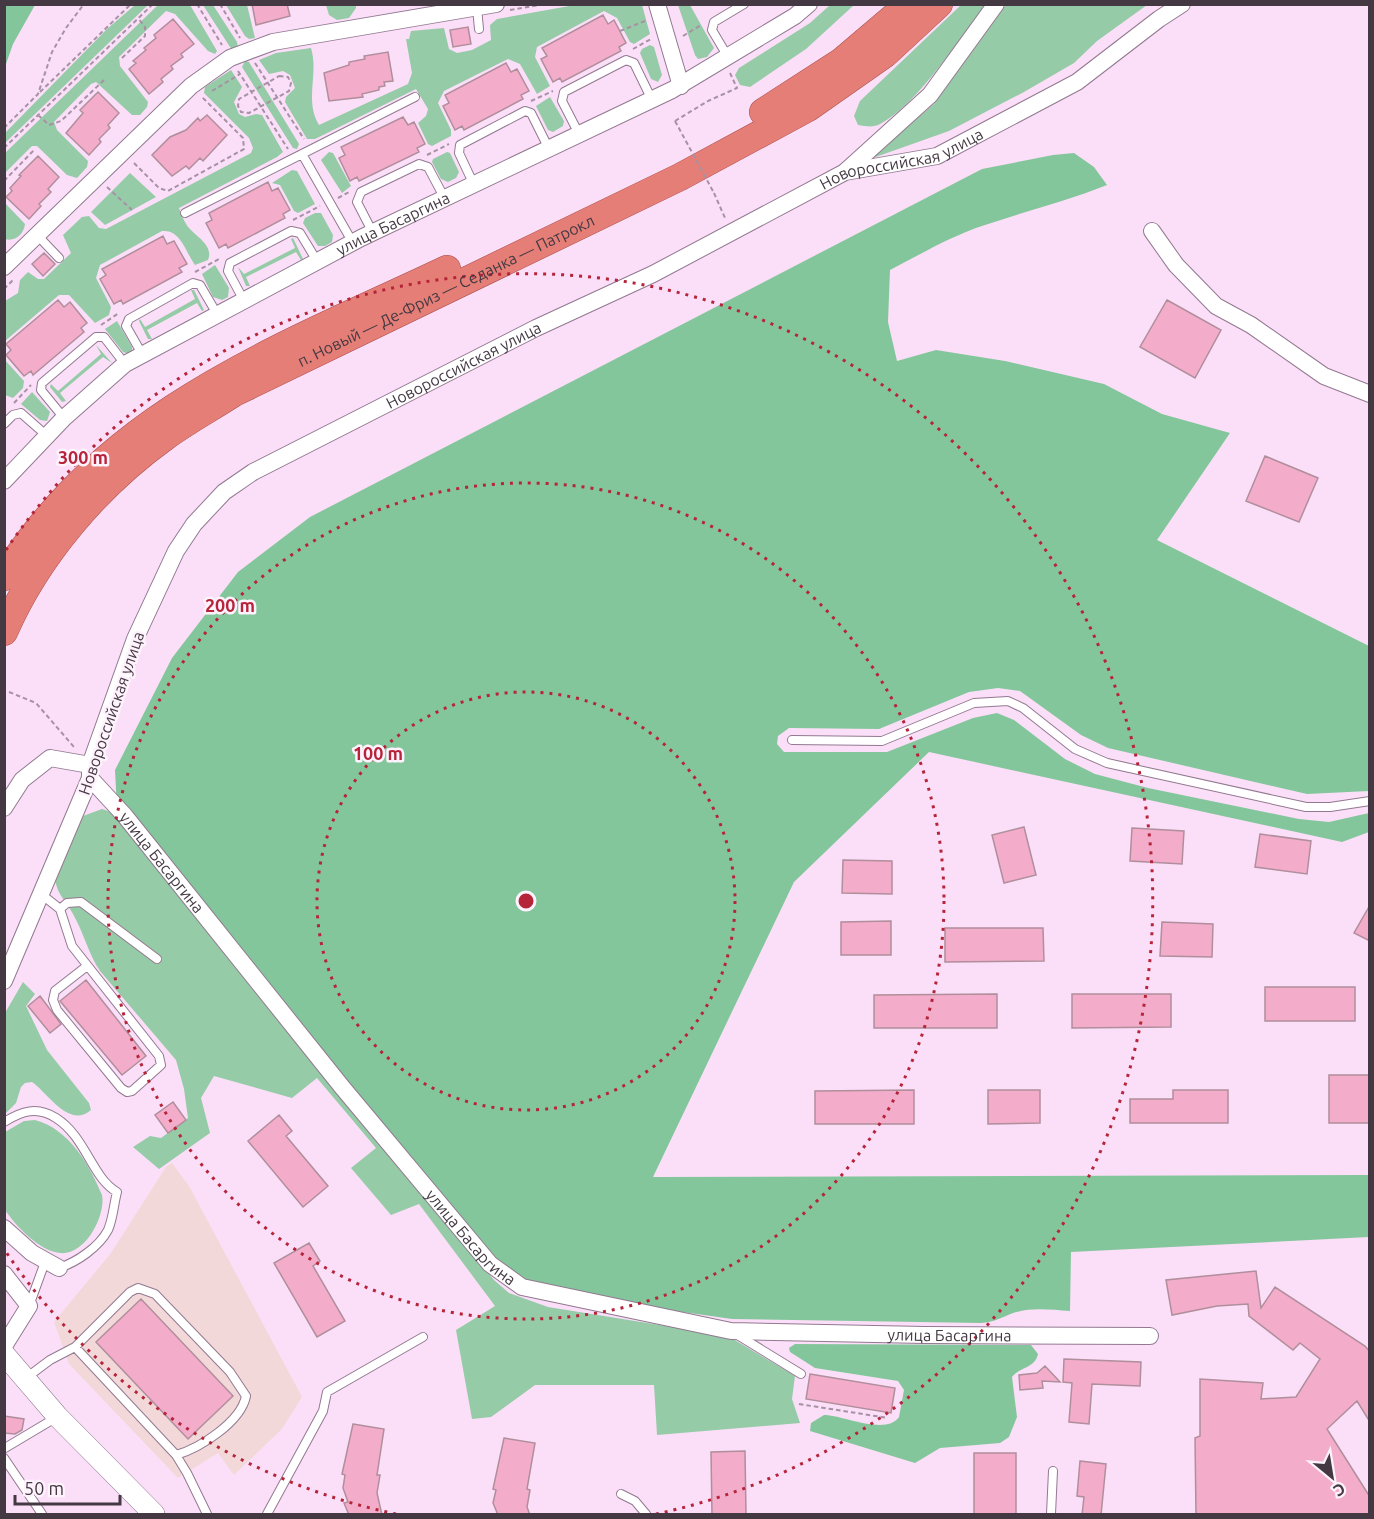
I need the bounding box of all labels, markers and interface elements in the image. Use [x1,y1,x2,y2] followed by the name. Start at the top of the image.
[817,124,986,193] street label: Новороссийская улица
[333,188,453,259] street label: улица Басаргина
[294,211,597,370] street label: п. Новый — Де-Фриз — Седанка — Патрокл
[383,318,544,412] street label: Новороссийская улица
[58,447,108,467] text: 300 m
[205,595,255,615] text: 200 m
[75,629,147,797] street label: Новороссийская улица
[353,743,403,763] text: 100 m
[116,808,208,916] street label: улица Басаргина
[516,891,536,911] centre of rings
[422,1186,519,1289] street label: улица Басаргина
[887,1325,1012,1344] street label: улица Басаргина
[1302,1447,1362,1507] north arrow
[15,1468,120,1506] scale bar
[24,1478,64,1498] text: 50 m
[1331,1480,1348,1500] text: С

